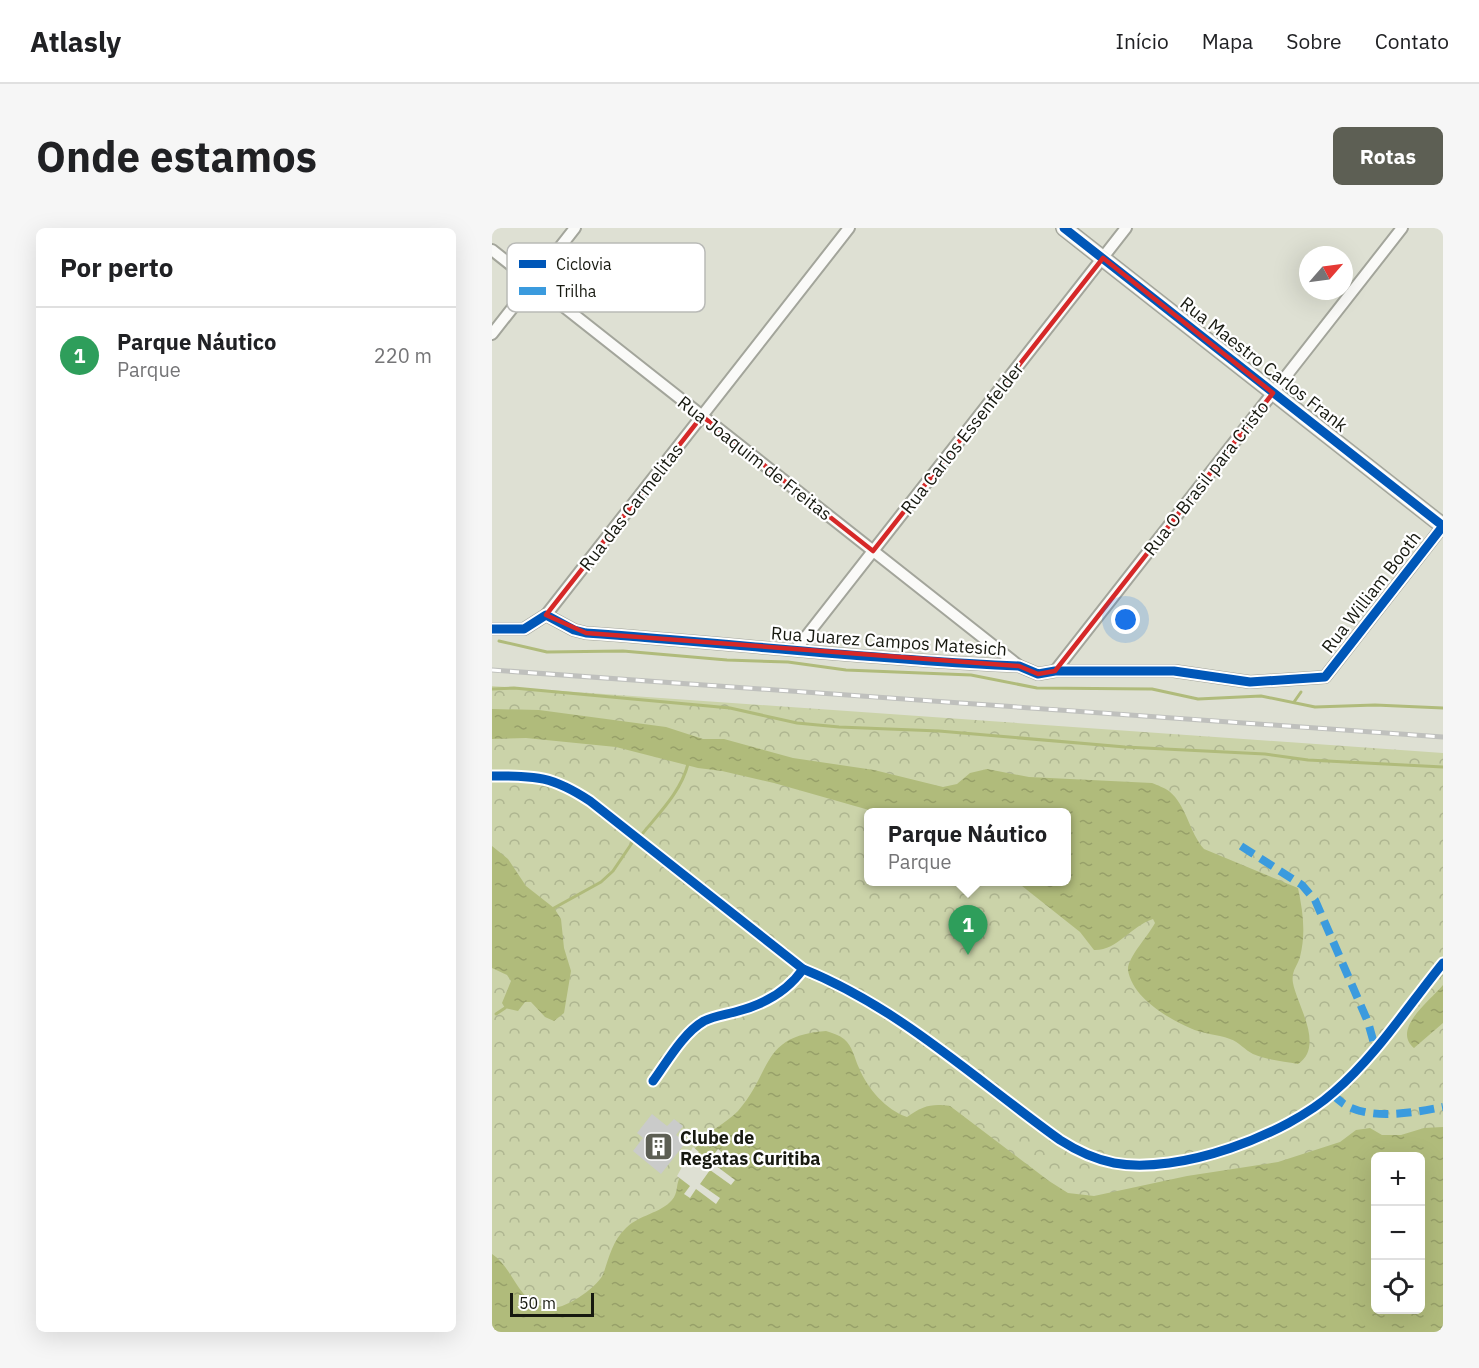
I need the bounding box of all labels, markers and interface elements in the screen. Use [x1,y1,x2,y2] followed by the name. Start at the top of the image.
[30,23,121,60] text: Atlasly
[1116,27,1169,55] text: Início
[1202,27,1253,55] text: Mapa
[1286,27,1342,55] text: Sobre
[1375,27,1449,55] text: Contato
[1333,127,1443,185] button: Rotas
[36,129,317,184] text: Onde estamos
[507,243,705,312] legend
[1299,246,1353,300] north arrow
[60,250,173,284] text: Por perto
[556,254,612,274] text: Ciclovia
[556,281,597,301] text: Trilha
[1176,291,1353,437] street label: Rua Maestro Carlos Frank
[117,327,276,356] text: Parque Náutico
[74,342,86,369] text: 1
[374,342,432,369] text: 220 m
[117,356,181,383] text: Parque
[896,357,1029,519] street label: Rua Carlos Essenfelder
[673,391,837,525] street label: Rua Joaquim de Freitas
[1138,396,1274,560] street label: Rua O Brasil para Cristo
[574,439,688,575] street label: Rua das Carmelitas
[1316,526,1426,658] street label: Rua William Booth
[1111,605,1140,634] your location
[770,621,1008,661] street label: Rua Juarez Campos Matesich
[864,808,1071,886] popup
[888,819,1047,848] text: Parque Náutico
[888,848,952,875] text: Parque
[948,906,988,955] pin: 1
[680,1126,821,1170] place label: Clube de Regatas Curitiba
[643,1131,675,1163] building icon: Clube de Regatas Curitiba
[1371,1152,1425,1314] map controls
[1371,1152,1425,1206] button: +
[1371,1206,1425,1260] button: −
[1371,1260,1425,1314] button: locate
[510,1290,594,1318] scale bar
[519,1293,556,1313] text: 50 m

